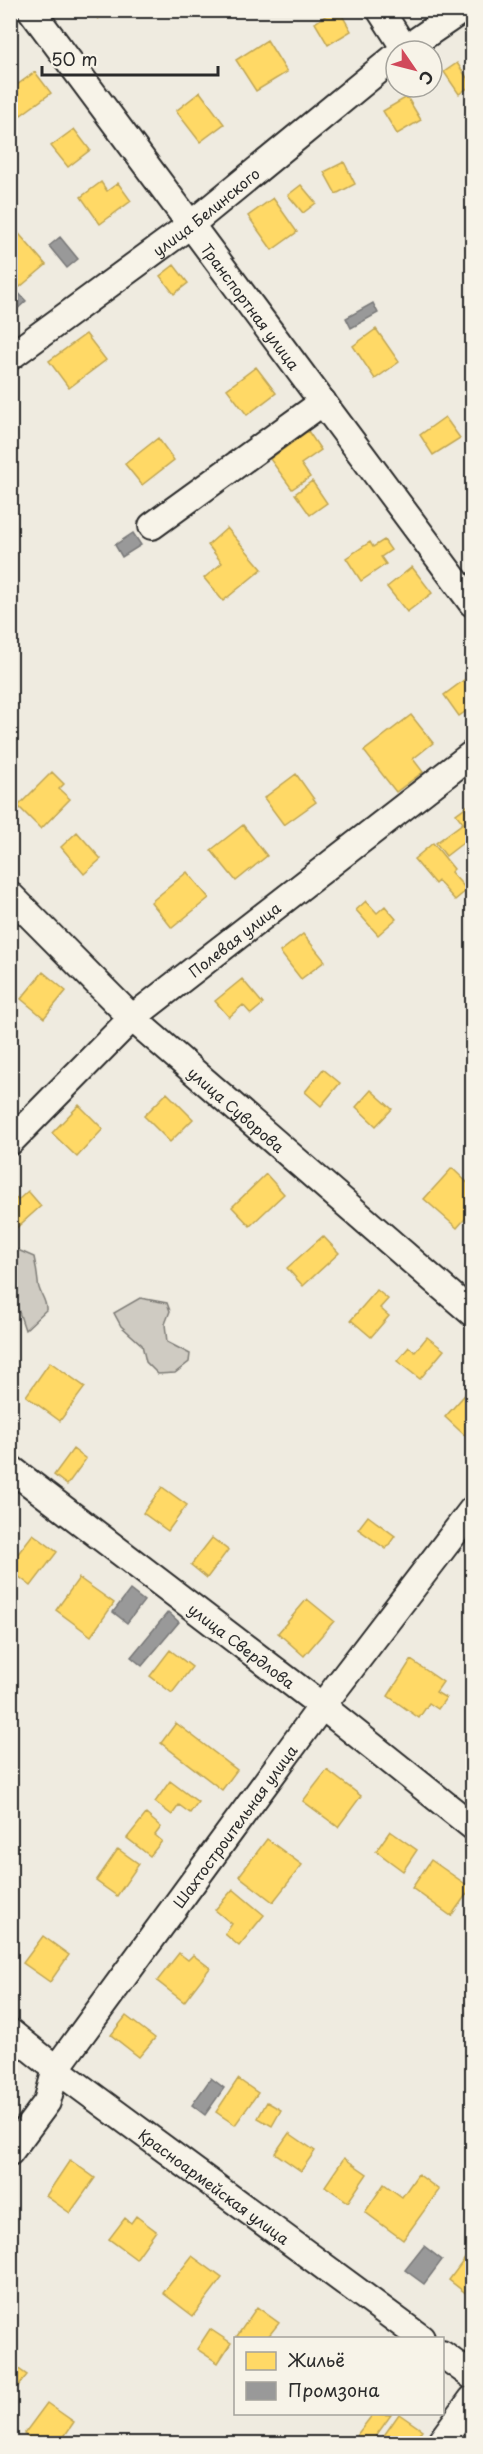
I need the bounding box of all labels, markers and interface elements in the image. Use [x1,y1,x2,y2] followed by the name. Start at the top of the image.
[42,39,218,77] scale bar
[384,39,444,99] north arrow
[51,45,98,72] text: 50 m
[414,66,440,90] text: С
[147,161,264,261] street label: улица Белинского
[196,238,306,375] street label: Транспортная улица
[183,895,285,982] street label: Полевая улица
[184,1061,291,1158] street label: улица Суворова
[184,1597,301,1694] street label: улица Свердлова
[167,1739,302,1912] street label: Шахтостроительная улица
[134,2123,295,2249] street label: Красноармейская улица
[234,2337,444,2415] legend
[287,2346,345,2373] text: Жильё
[288,2376,380,2403] text: Промзона

